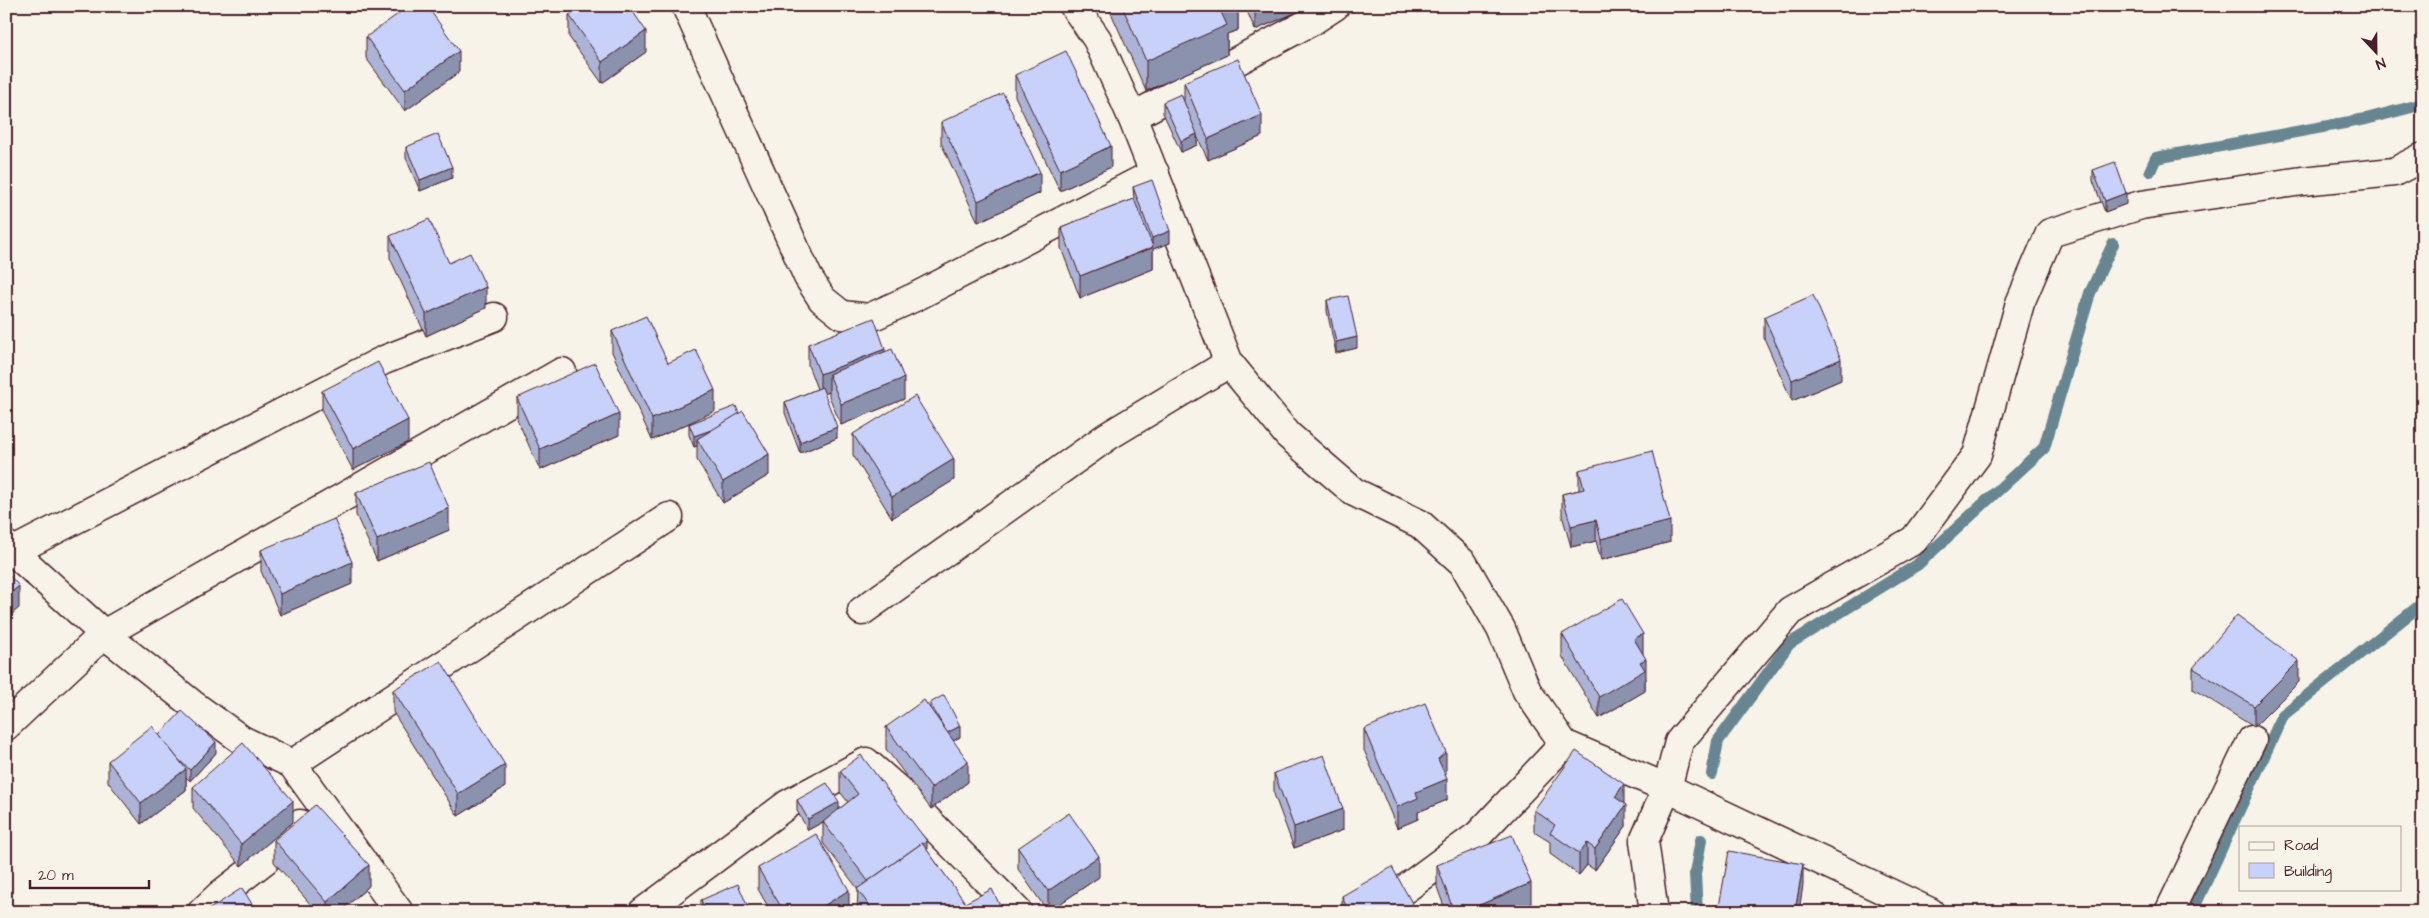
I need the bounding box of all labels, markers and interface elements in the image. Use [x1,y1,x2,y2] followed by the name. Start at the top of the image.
[2352,28,2402,78] north arrow
[2372,52,2388,74] text: N
[2239,826,2402,890] legend
[2284,835,2319,856] text: Road
[30,858,149,890] scale bar
[2284,861,2332,883] text: Building
[38,865,74,886] text: 20 m

